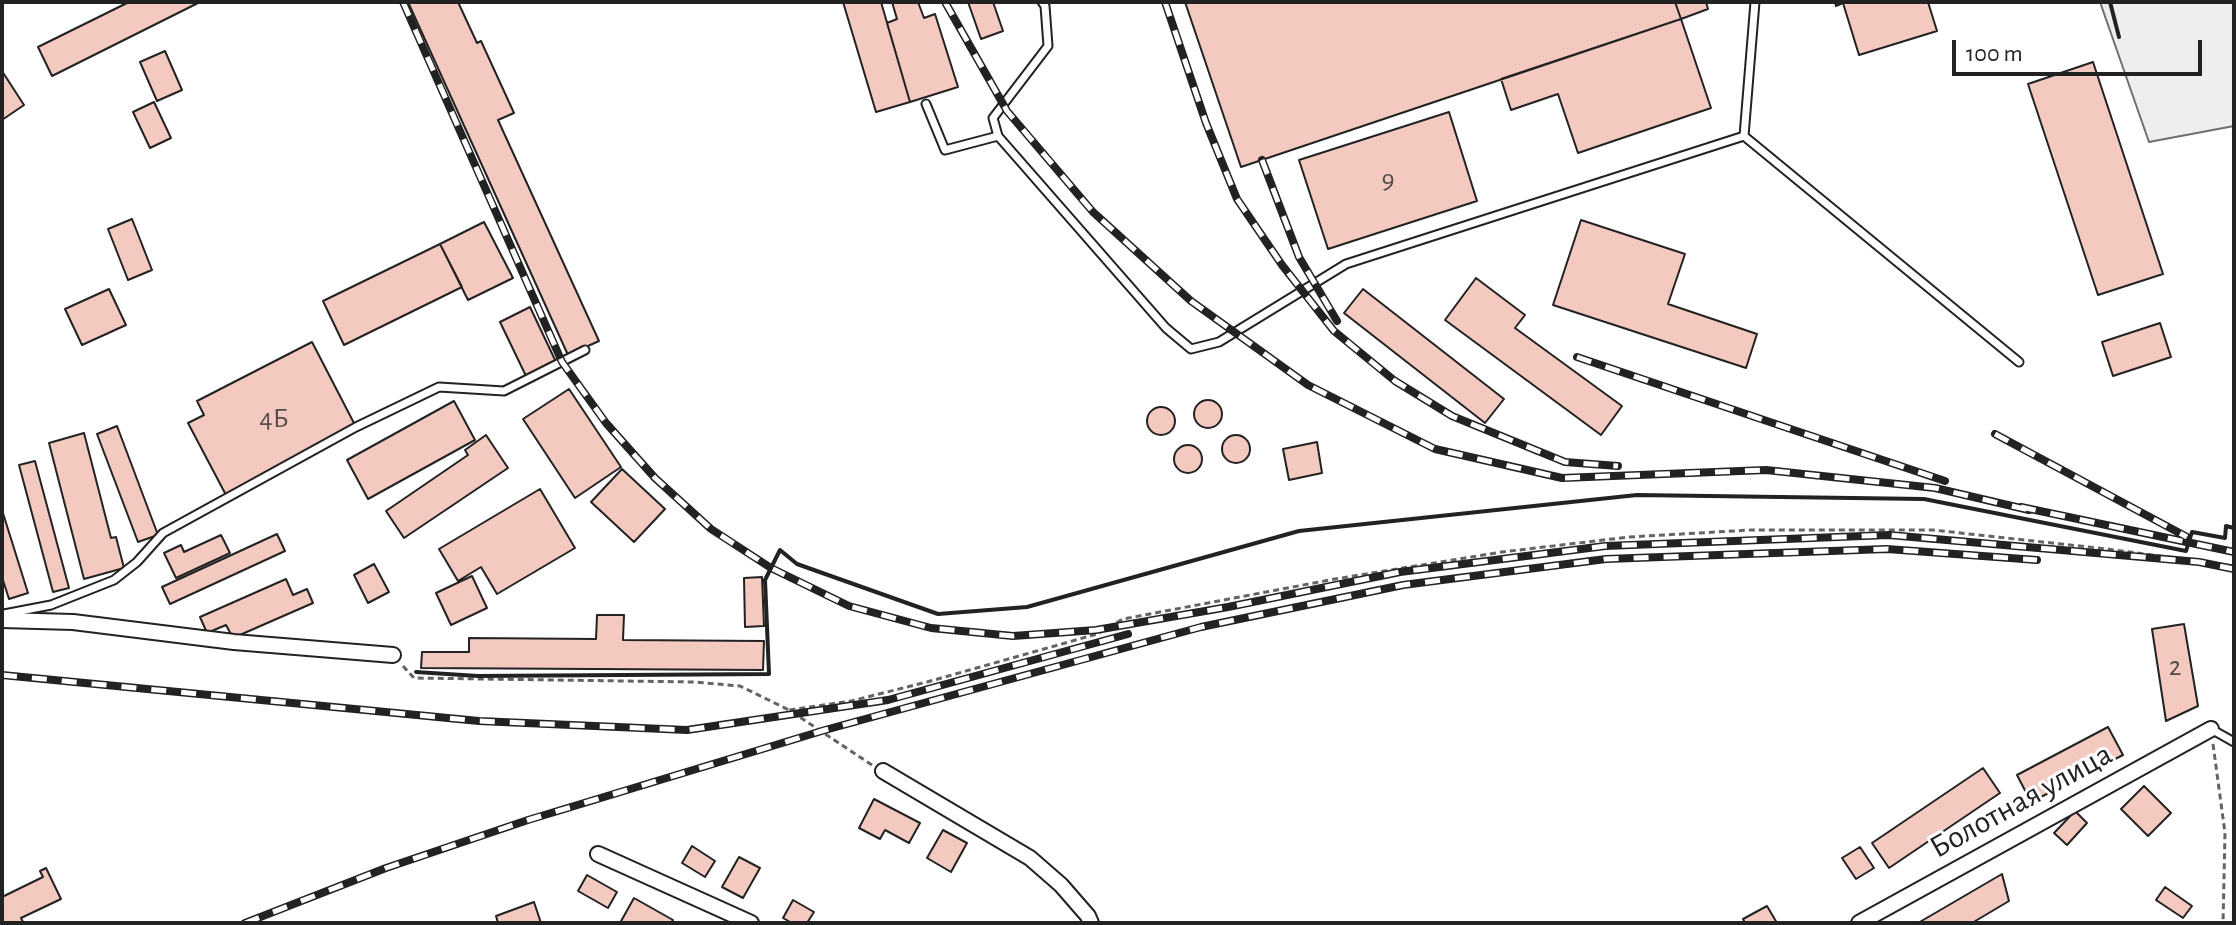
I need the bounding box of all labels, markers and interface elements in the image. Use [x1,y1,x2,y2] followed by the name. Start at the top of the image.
[1956,24,2206,74] scale bar
[1966,42,2023,66] text: 100 m
[1381,163,1395,197] house number: 9
[259,402,289,436] house number: 4Б
[2169,650,2181,684] house number: 2
[1923,735,2119,867] street label: Болотная улица

